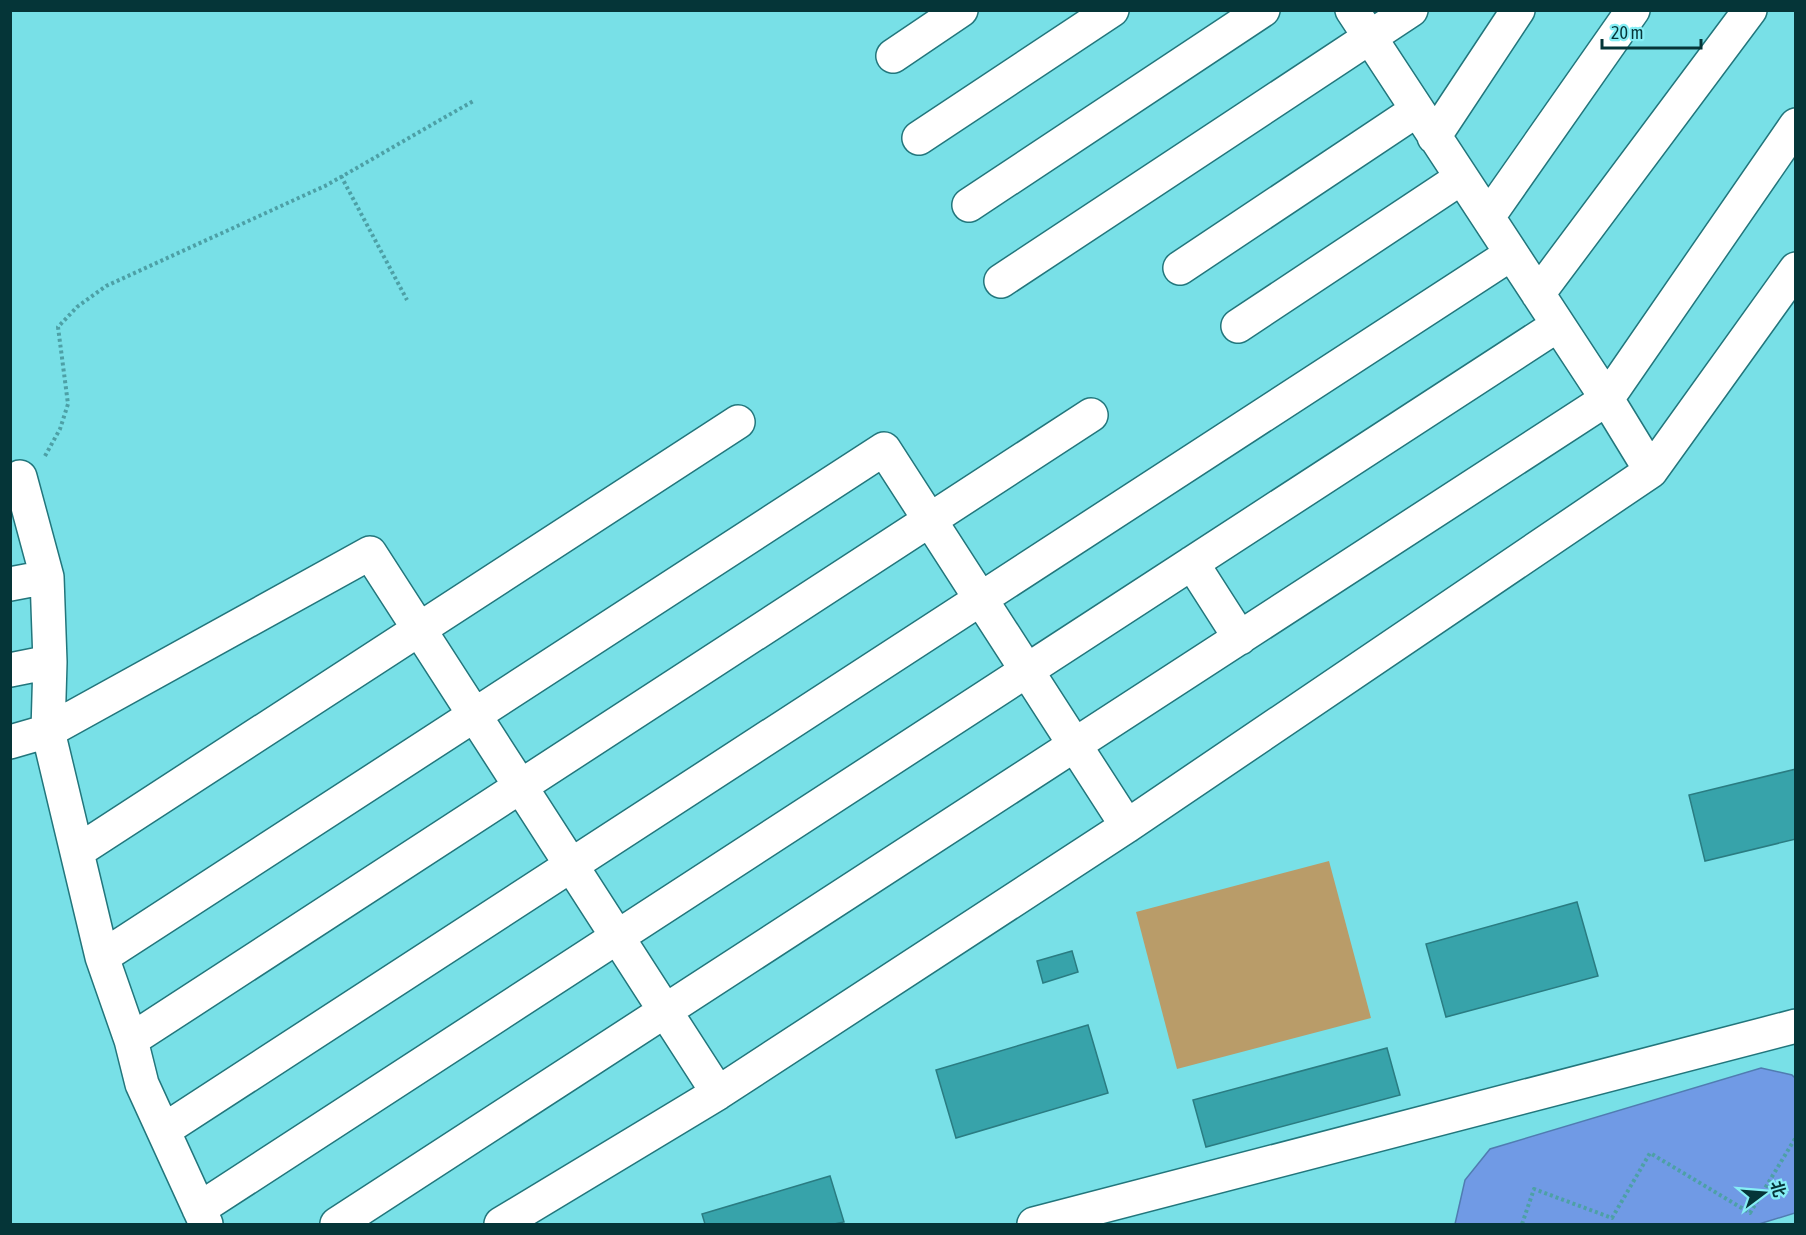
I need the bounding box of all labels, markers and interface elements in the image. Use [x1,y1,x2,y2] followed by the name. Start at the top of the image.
[1602,12,1701,50] scale bar
[1611,22,1643,43] text: 20 m
[1734,1163,1794,1223] north arrow
[1768,1179,1789,1199] text: 北

